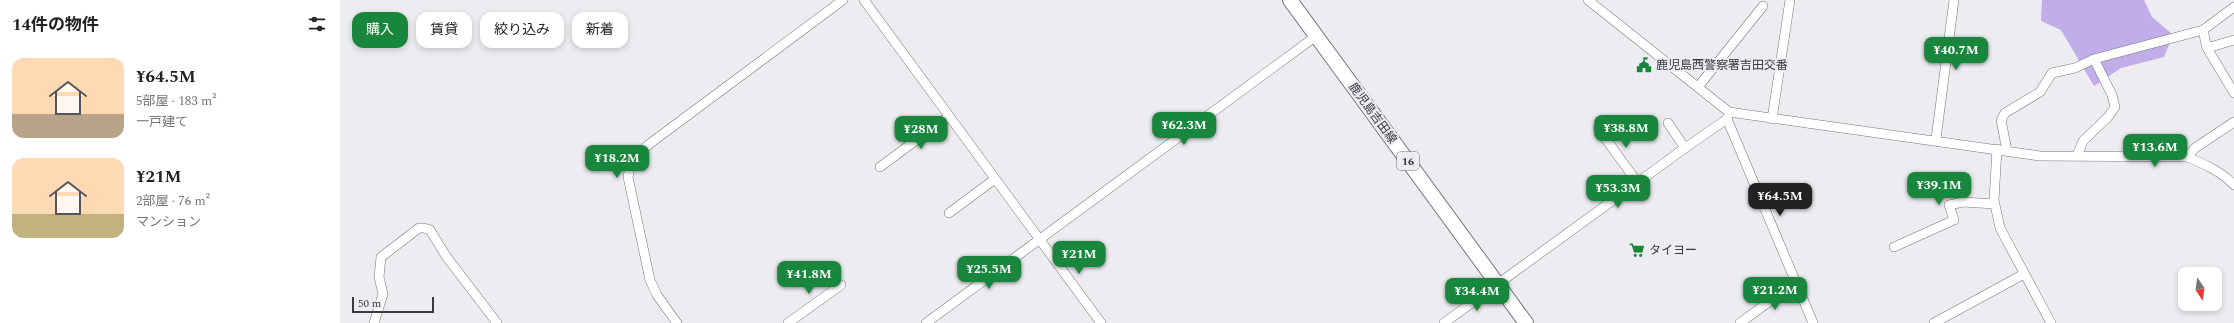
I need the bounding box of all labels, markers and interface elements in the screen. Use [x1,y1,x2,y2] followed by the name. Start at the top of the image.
[12,12,99,38] text: 14件の物件
[352,12,408,48] chip: 購入
[416,12,472,48] chip: 賃貸
[480,12,564,48] chip: 絞り込み
[572,12,628,48] chip: 新着
[306,13,328,35] icon: filters
[1923,37,1989,71] pin: ¥40.7M
[1933,40,1979,60] text: ¥40.7M
[1635,56,1653,74] public building icon: 鹿児島西警察署吉田交番
[1656,56,1788,75] place label: 鹿児島西警察署吉田交番
[136,64,196,90] text: ¥64.5M
[44,74,92,122] icon: home
[1344,79,1401,148] street label: 鹿児島吉田線
[136,91,216,111] text: 5部屋 · 183 m²
[136,112,188,132] text: 一戸建て
[1151,112,1217,146] pin: ¥62.3M
[1161,115,1207,135] text: ¥62.3M
[1593,115,1659,149] pin: ¥38.8M
[897,116,945,150] pin: ¥28M
[1603,118,1649,138] text: ¥38.8M
[904,119,938,139] text: ¥28M
[2122,134,2188,168] pin: ¥13.6M
[2132,137,2178,157] text: ¥13.6M
[584,145,650,179] pin: ¥18.2M
[594,148,640,168] text: ¥18.2M
[1397,152,1419,170] road number: 16
[136,164,182,190] text: ¥21M
[1906,172,1972,206] pin: ¥39.1M
[44,174,92,222] icon: home
[1585,175,1651,209] pin: ¥53.3M
[1916,175,1962,195] text: ¥39.1M
[1595,178,1641,198] text: ¥53.3M
[1747,183,1813,217] pin: ¥64.5M
[1757,186,1803,206] text: ¥64.5M
[136,191,210,211] text: 2部屋 · 76 m²
[136,212,201,232] text: マンション
[1055,241,1103,275] pin: ¥21M
[1628,241,1646,259] supermarket icon: タイヨー
[1649,241,1697,260] place label: タイヨー
[1062,244,1096,264] text: ¥21M
[956,256,1022,290] pin: ¥25.5M
[966,259,1012,279] text: ¥25.5M
[776,261,842,295] pin: ¥41.8M
[786,264,832,284] text: ¥41.8M
[2178,267,2222,311] north arrow
[2178,267,2222,311] map controls
[1742,277,1808,311] pin: ¥21.2M
[1444,278,1510,312] pin: ¥34.4M
[1752,280,1798,300] text: ¥21.2M
[1454,281,1500,301] text: ¥34.4M
[352,295,434,314] scale bar
[358,295,381,312] text: 50 m

